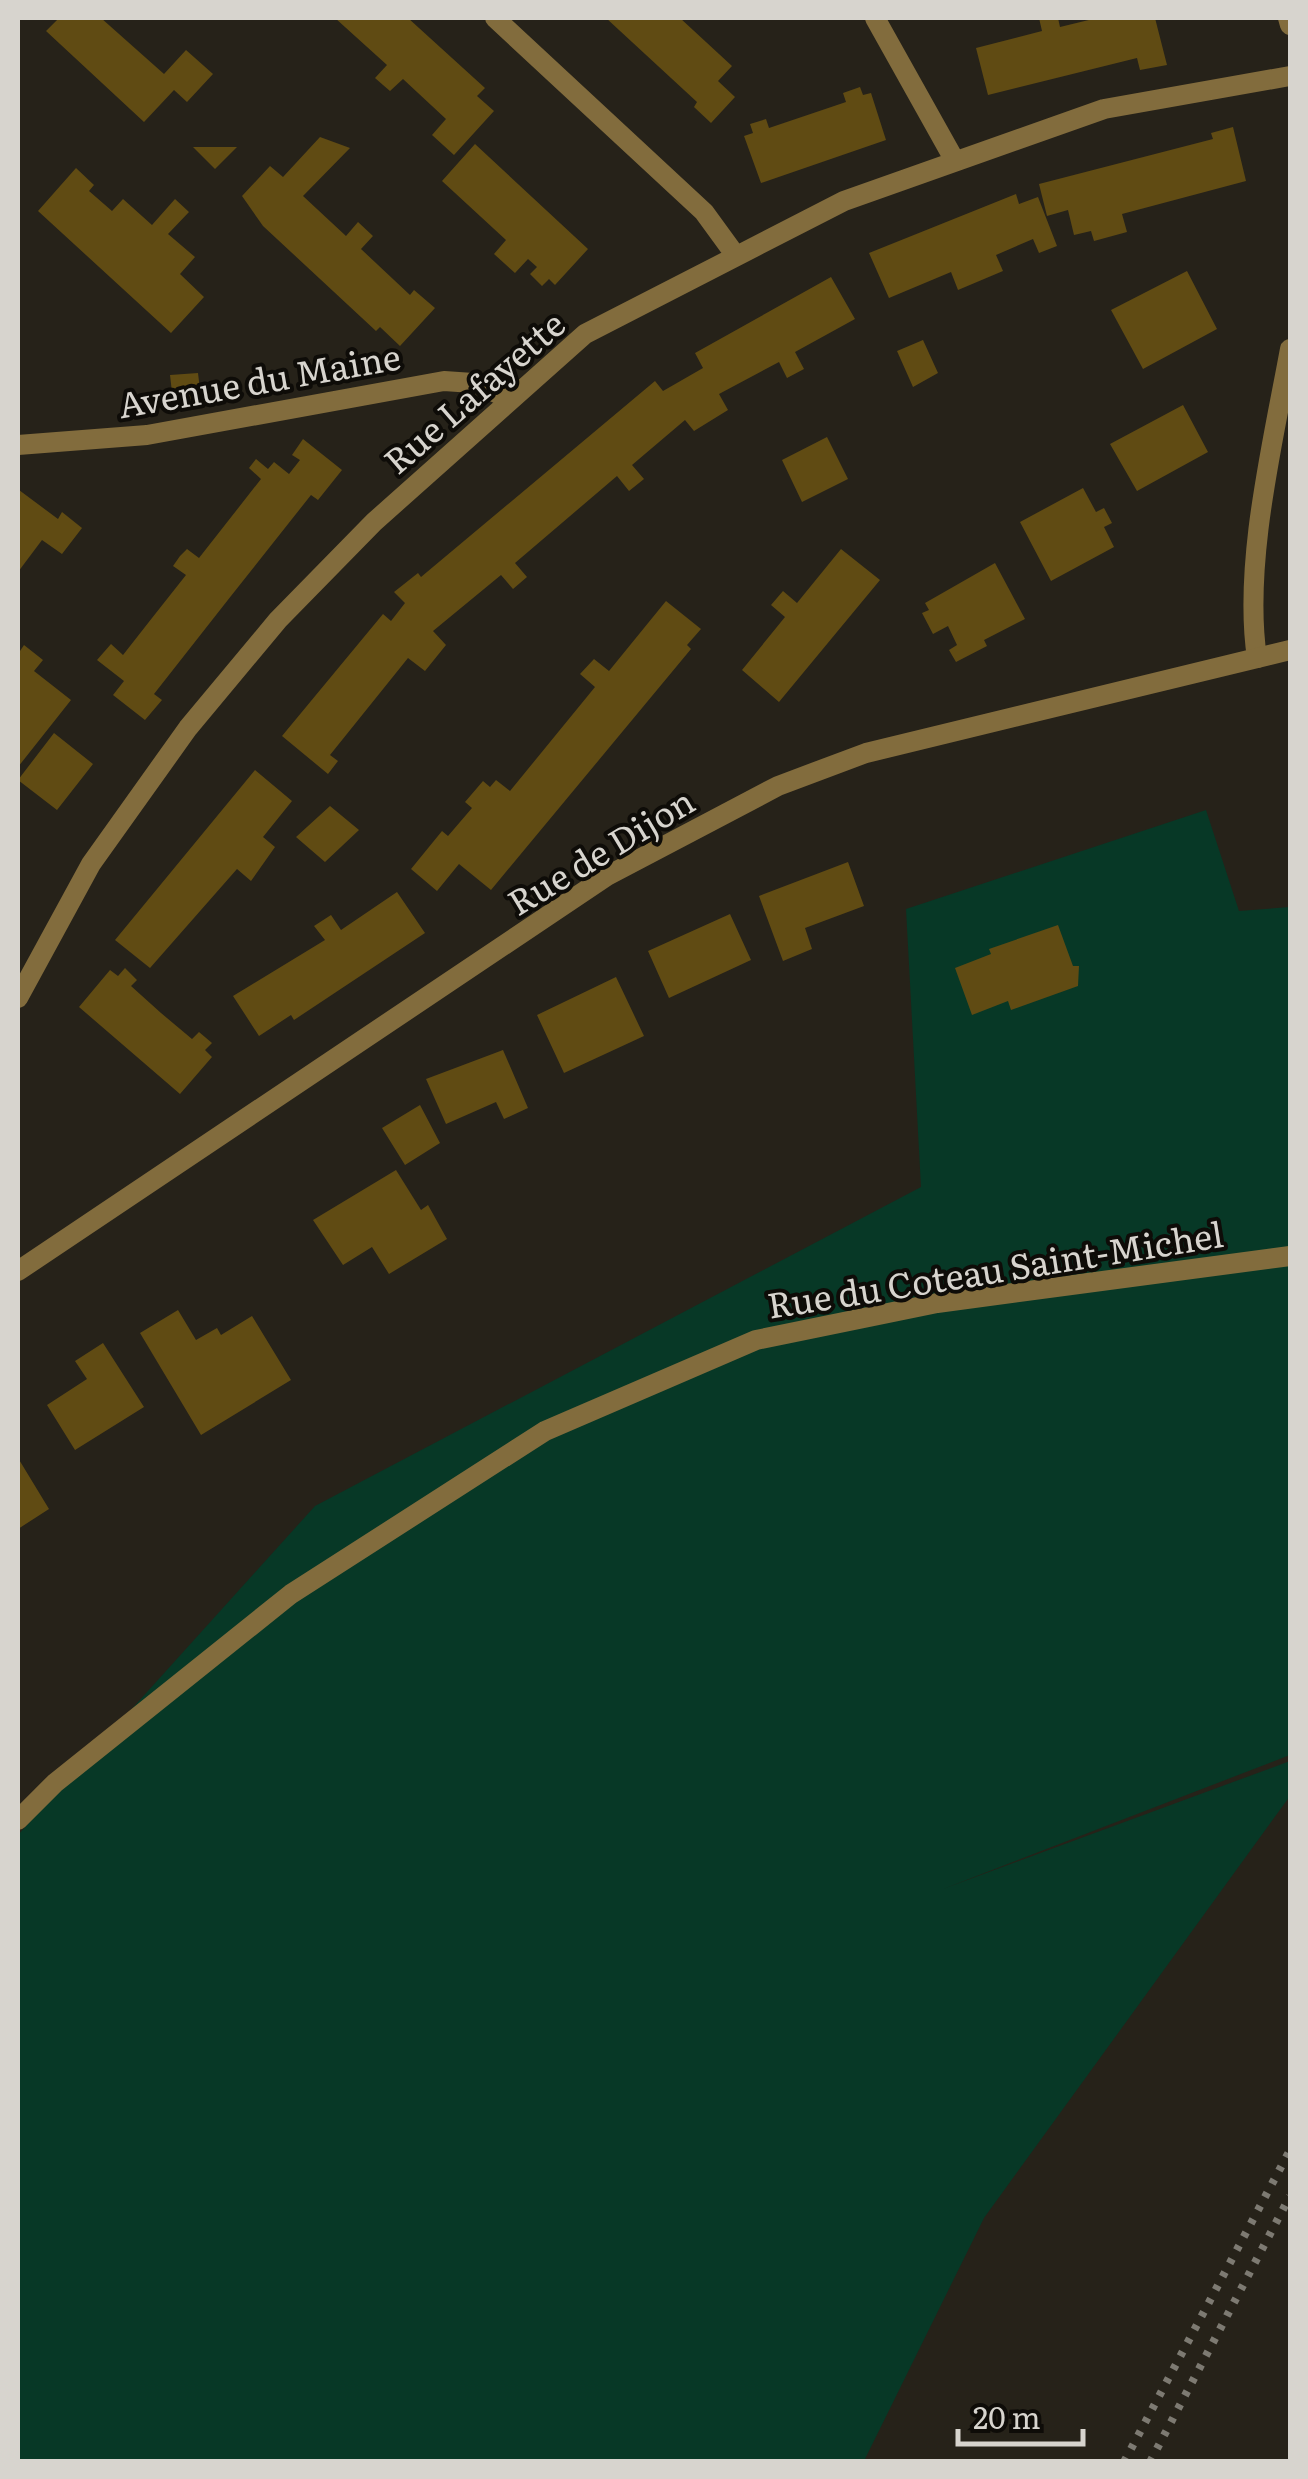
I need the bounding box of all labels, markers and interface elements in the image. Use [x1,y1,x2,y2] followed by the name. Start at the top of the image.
[371,297,575,485] street label: Rue Lafayette
[114,329,404,429] street label: Avenue du Maine
[497,774,703,926] street label: Rue de Dijon
[763,1206,1227,1330] street label: Rue du Coteau Saint-Michel
[958,2384,1083,2446] scale bar
[973,2394,1041,2438] text: 20 m

